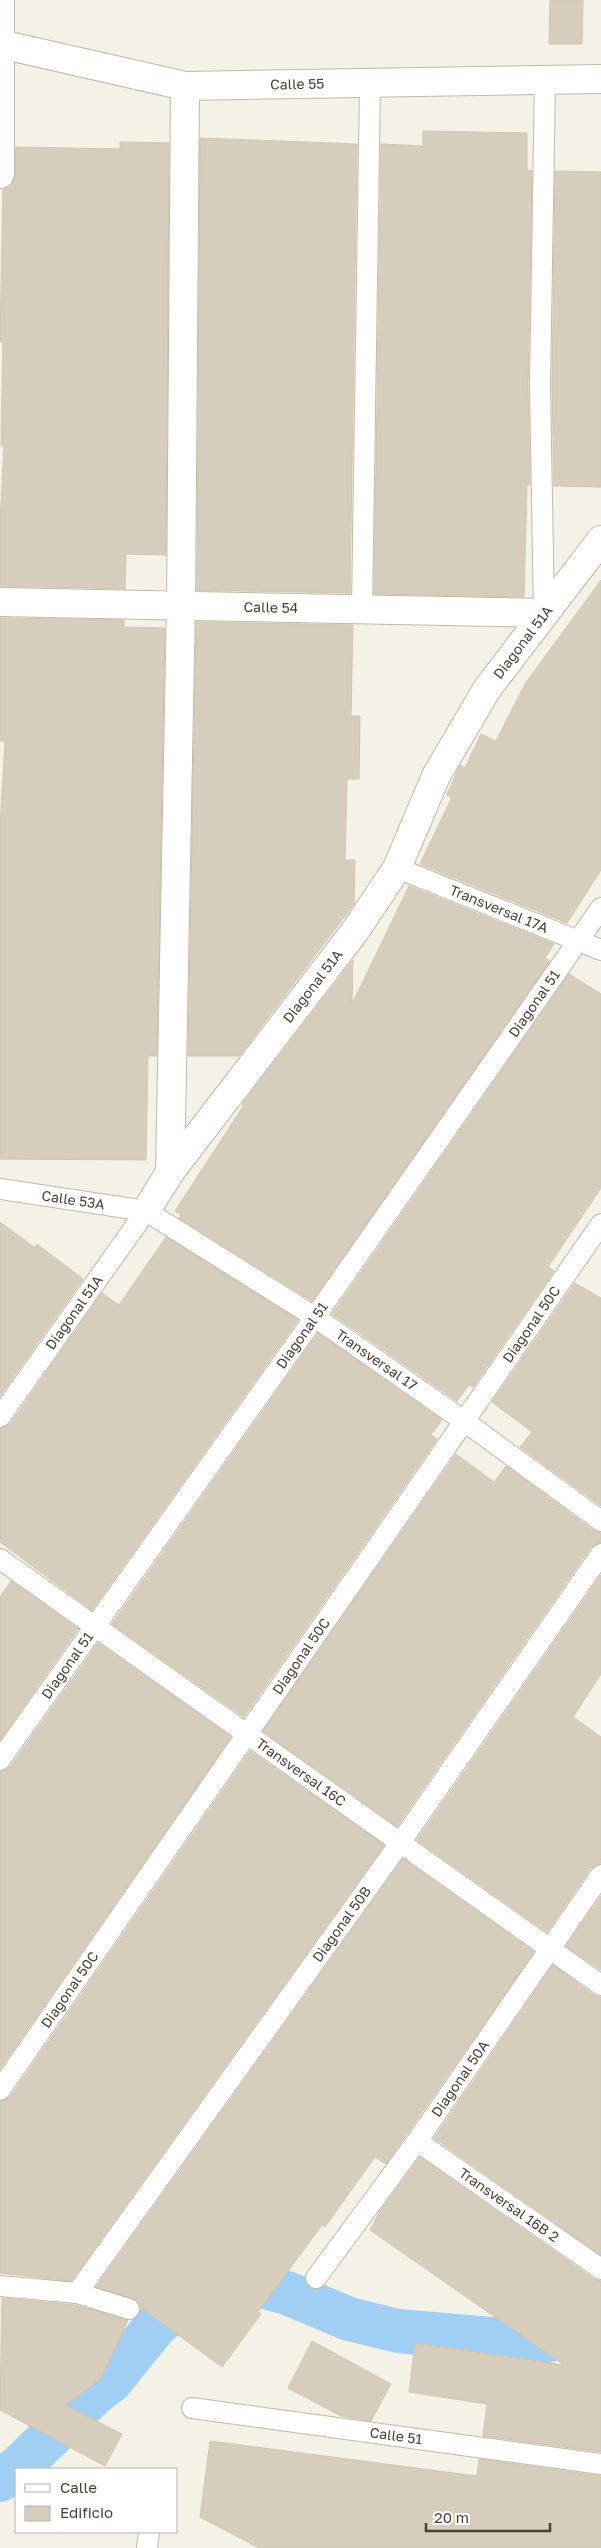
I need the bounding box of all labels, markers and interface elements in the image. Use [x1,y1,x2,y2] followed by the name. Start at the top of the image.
[270,75,324,93] street label: Calle 55
[243,598,298,616] street label: Calle 54
[489,602,556,682] street label: Diagonal 51A
[447,881,552,936] street label: Transversal 17A
[279,946,346,1026] street label: Diagonal 51A
[504,966,563,1040] street label: Diagonal 51
[41,1186,107,1213] street label: Calle 53A
[41,1271,106,1353] street label: Diagonal 51A
[498,1282,563,1366] street label: Diagonal 50C
[272,1298,331,1372] street label: Diagonal 51
[333,1325,421,1394] street label: Transversal 17
[268,1614,333,1698] street label: Diagonal 50C
[37,1628,96,1702] street label: Diagonal 51
[253,1734,349,1810] street label: Transversal 16C
[308,1883,374,1965] street label: Diagonal 50B
[37,1948,102,2031] street label: Diagonal 50C
[427,2036,492,2120] street label: Diagonal 50A
[456,2164,562,2245] street label: Transversal 16B 2
[369,2423,424,2447] street label: Calle 51
[15,2468,178,2533] legend
[60,2478,97,2496] text: Calle
[426,2500,550,2532] scale bar
[60,2503,113,2521] text: Edificio
[434,2508,469,2526] text: 20 m

